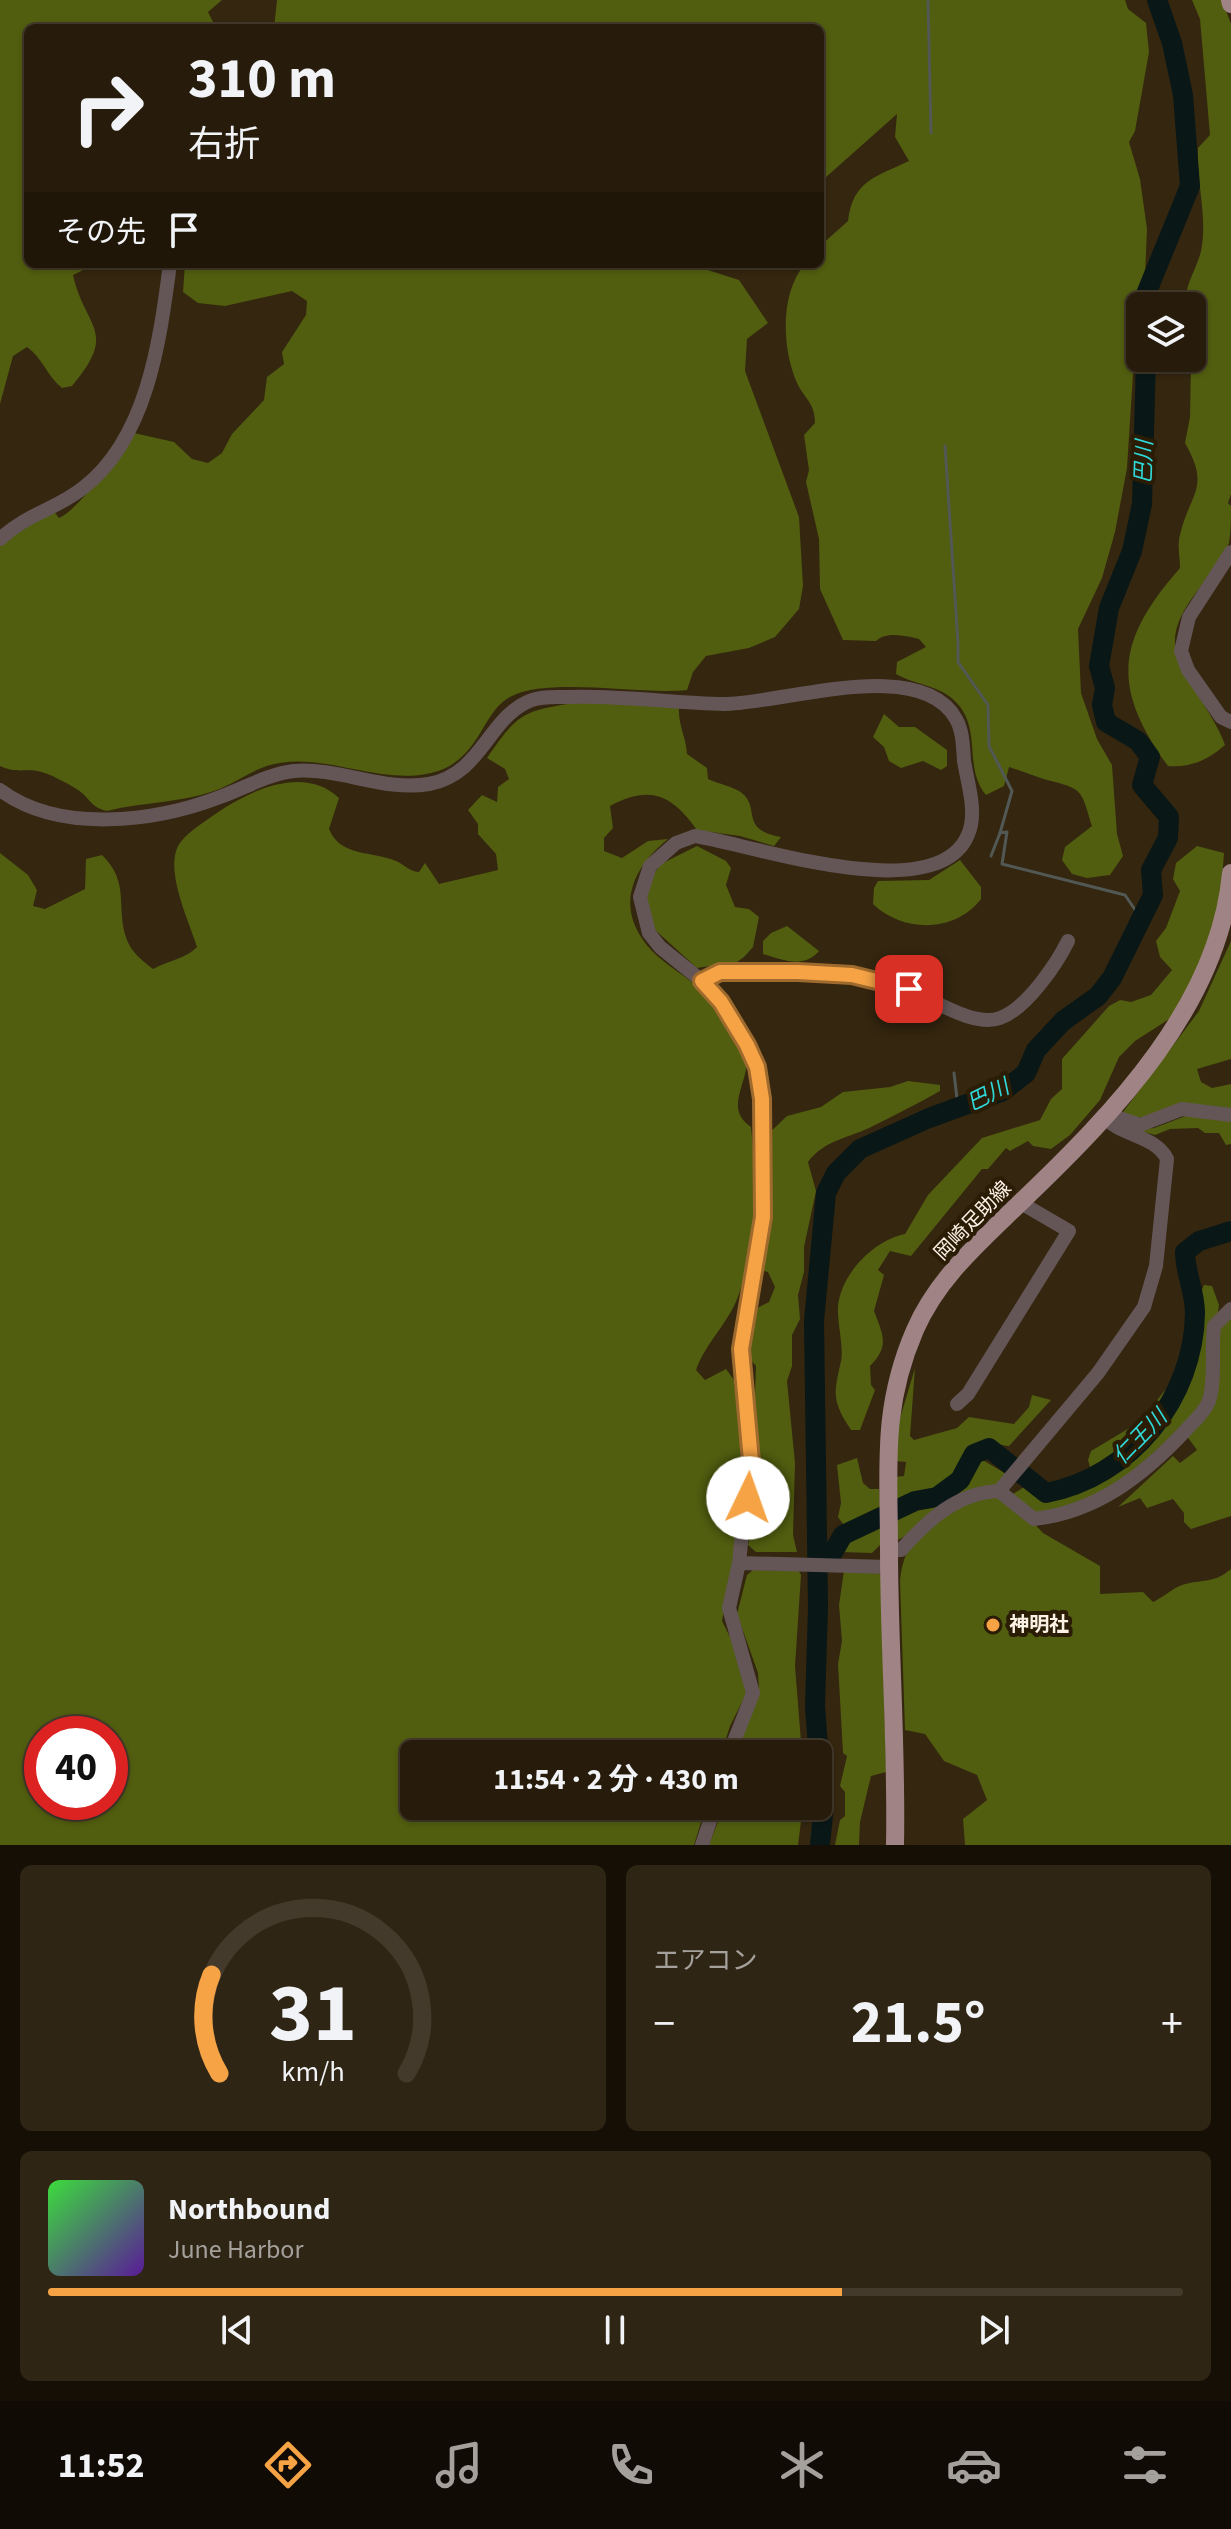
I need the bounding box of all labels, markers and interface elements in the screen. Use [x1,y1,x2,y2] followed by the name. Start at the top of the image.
[188,40,336,119] text: 310 m
[56,56,160,160] icon: right
[188,119,260,170] text: 右折
[162,208,206,252] icon: arrive
[56,211,146,254] text: その先
[1126,292,1206,372] map controls
[1126,292,1206,372] button: layers
[1127,437,1161,485] water label: 巴川
[875,955,943,1023] pin
[887,967,931,1011] icon: arrive
[961,1070,1017,1119] water label: 巴川
[928,1175,1018,1267] street label: 岡崎足助線
[1106,1401,1176,1472] water label: 仁王川
[706,1456,790,1540] position arrow
[1009,1611,1069,1639] place label: 神明社
[984,1616,1002,1634] marker: 神明社
[24,1716,128,1820] speed limit sign: 40
[493,1758,739,1801] text: 11:54 · 2 分 · 430 m
[654,1942,758,1979] text: エアコン
[269,1955,357,2073] text: 31
[851,1981,986,2066] text: 21.5°
[654,1993,675,2056] text: −
[1161,1993,1183,2056] text: +
[281,2052,344,2092] text: km/h
[168,2188,330,2231] text: Northbound
[168,2231,304,2268] text: June Harbor
[215,2308,259,2352] icon: previous
[593,2308,637,2352] icon: pause
[972,2308,1016,2352] icon: next
[260,2437,316,2493] icon: directions
[431,2437,487,2493] icon: music
[603,2437,659,2493] icon: phone
[774,2437,830,2493] icon: climate
[946,2437,1002,2493] icon: car
[1117,2437,1173,2493] icon: filters
[58,2440,145,2491] text: 11:52

